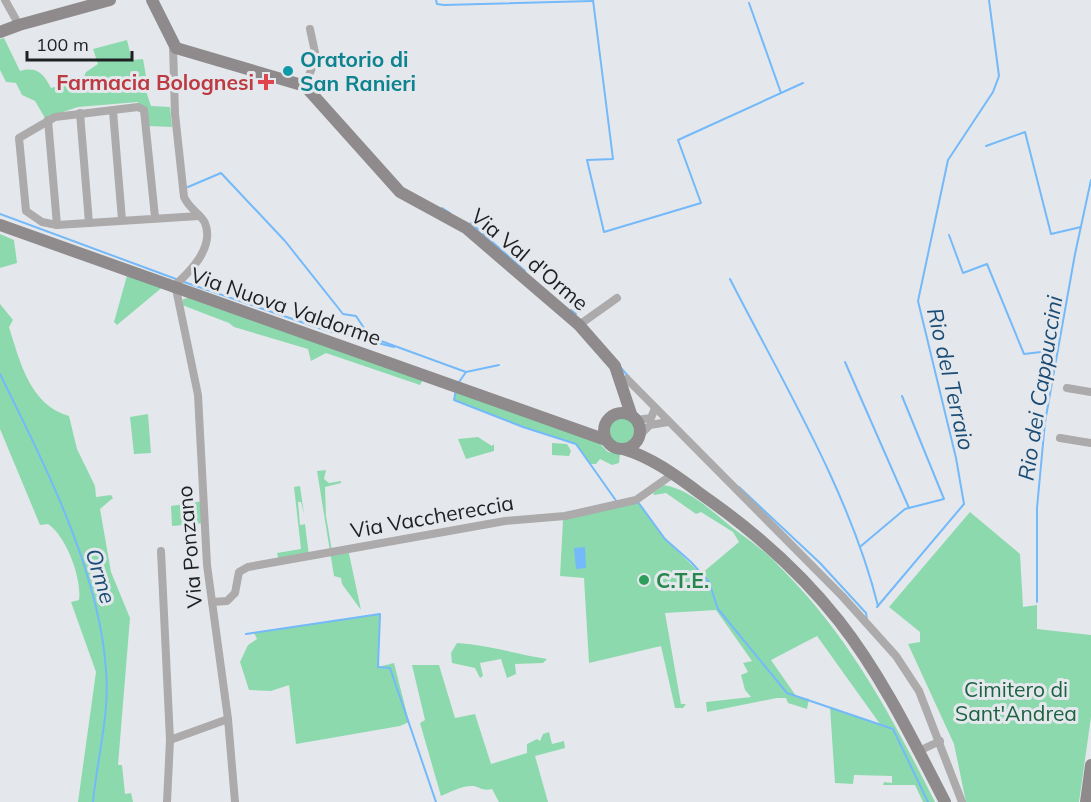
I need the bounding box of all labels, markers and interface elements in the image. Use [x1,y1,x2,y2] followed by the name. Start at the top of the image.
[27,24,132,62] scale bar
[36,33,89,56] text: 100 m
[300,46,416,96] place label: Oratorio di San Ranieri
[281,64,295,78] marker: Oratorio di San Ranieri
[56,69,254,95] place label: Farmacia Bolognesi
[259,75,273,89] marker: Farmacia Bolognesi
[466,202,594,316] street label: Via Val d'Orme
[187,261,385,351] street label: Via Nuova Valdorme
[1012,293,1069,482] water label: Rio dei Cappuccini
[921,305,981,453] water label: Rio del Terraio
[171,485,207,609] street label: Via Ponzano
[348,489,516,543] street label: Via Vacchereccia
[79,545,123,607] water label: Orme
[656,567,709,593] place label: C.T.E.
[637,573,651,587] marker: C.T.E.
[955,676,1077,726] park label: Cimitero di Sant'Andrea

